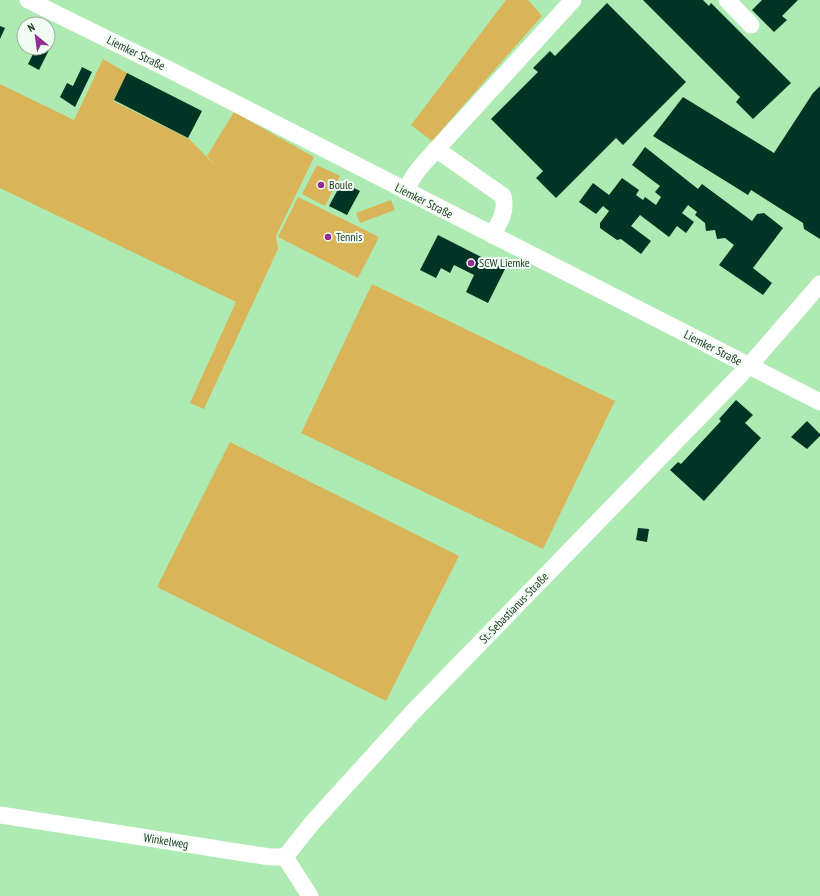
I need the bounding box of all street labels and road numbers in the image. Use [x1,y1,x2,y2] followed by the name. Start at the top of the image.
[105,32,168,73] street label: Liemker Straße
[393,180,456,222] street label: Liemker Straße
[682,327,745,369] street label: Liemker Straße
[476,569,551,646] street label: St.-Sebastianus-Straße
[143,830,190,851] street label: Winkelweg

